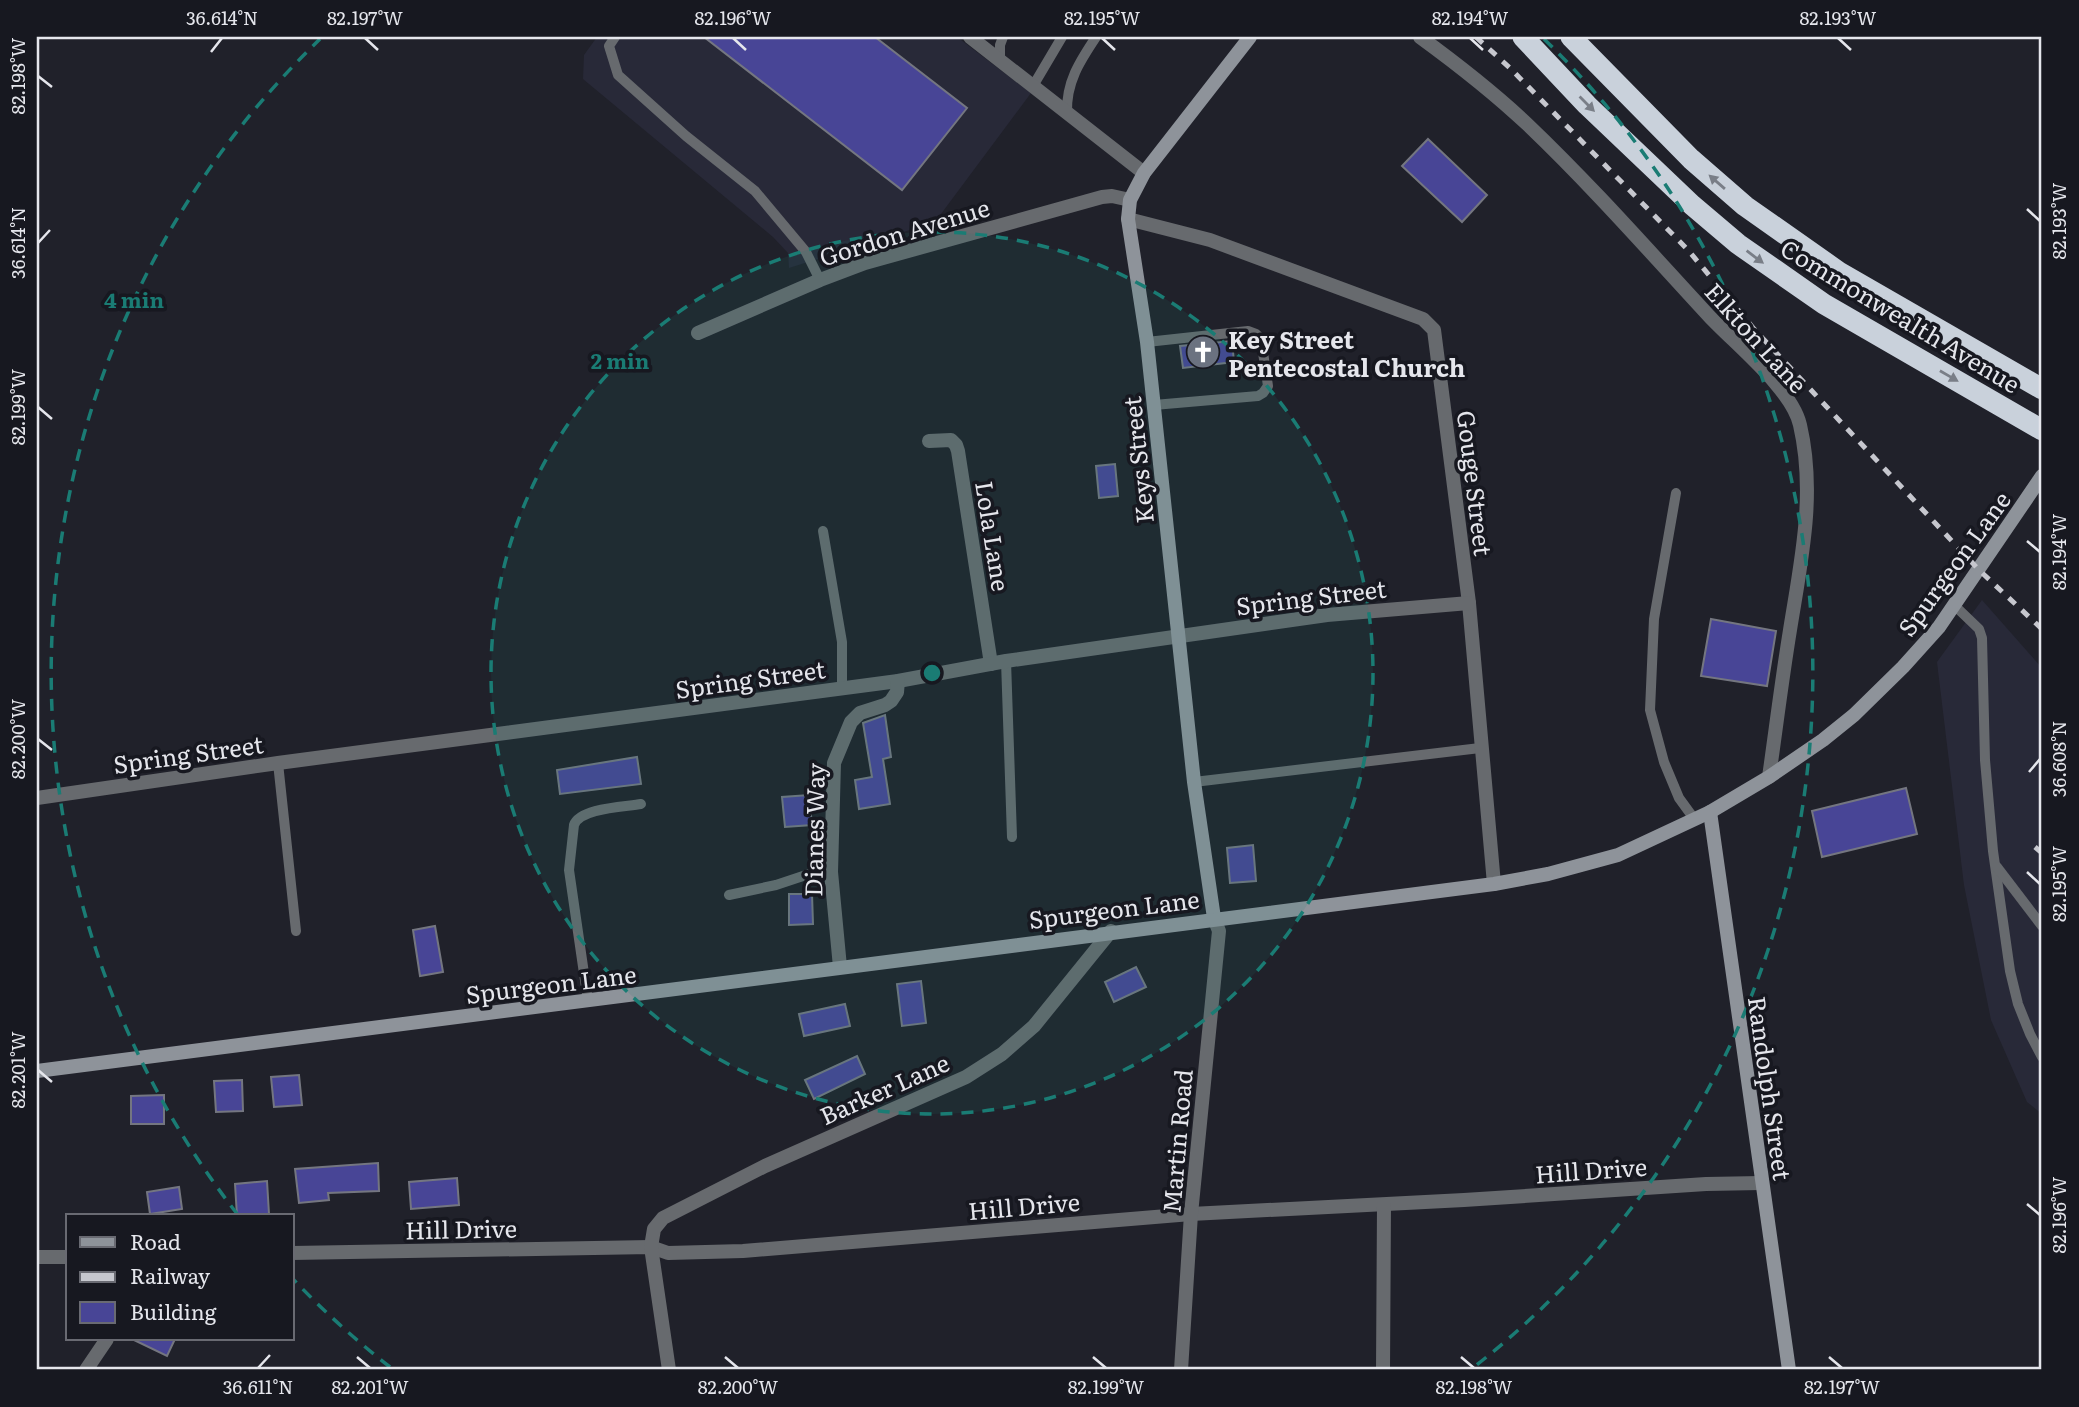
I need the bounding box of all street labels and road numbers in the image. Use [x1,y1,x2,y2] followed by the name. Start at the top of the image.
[815,189,993,273] street label: Gordon Avenue
[1775,230,2027,400] street label: Commonwealth Avenue
[1698,274,1816,400] street label: Elkton Lane
[1113,395,1161,525] street label: Keys Street
[1450,408,1502,558] street label: Gouge Street
[968,478,1020,594] street label: Lola Lane
[1888,483,2018,643] street label: Spurgeon Lane
[1234,569,1388,623] street label: Spring Street
[673,650,828,706] street label: Spring Street
[111,725,266,781] street label: Spring Street
[794,763,832,897] street label: Dianes Way
[1027,880,1201,936] street label: Spurgeon Lane
[464,955,638,1011] street label: Spurgeon Lane
[1741,994,1801,1183] street label: Randolph Street
[814,1044,954,1132] street label: Barker Lane
[1152,1067,1200,1214] street label: Martin Road
[1534,1148,1648,1190] street label: Hill Drive
[967,1183,1081,1227] street label: Hill Drive
[405,1210,517,1246] street label: Hill Drive

